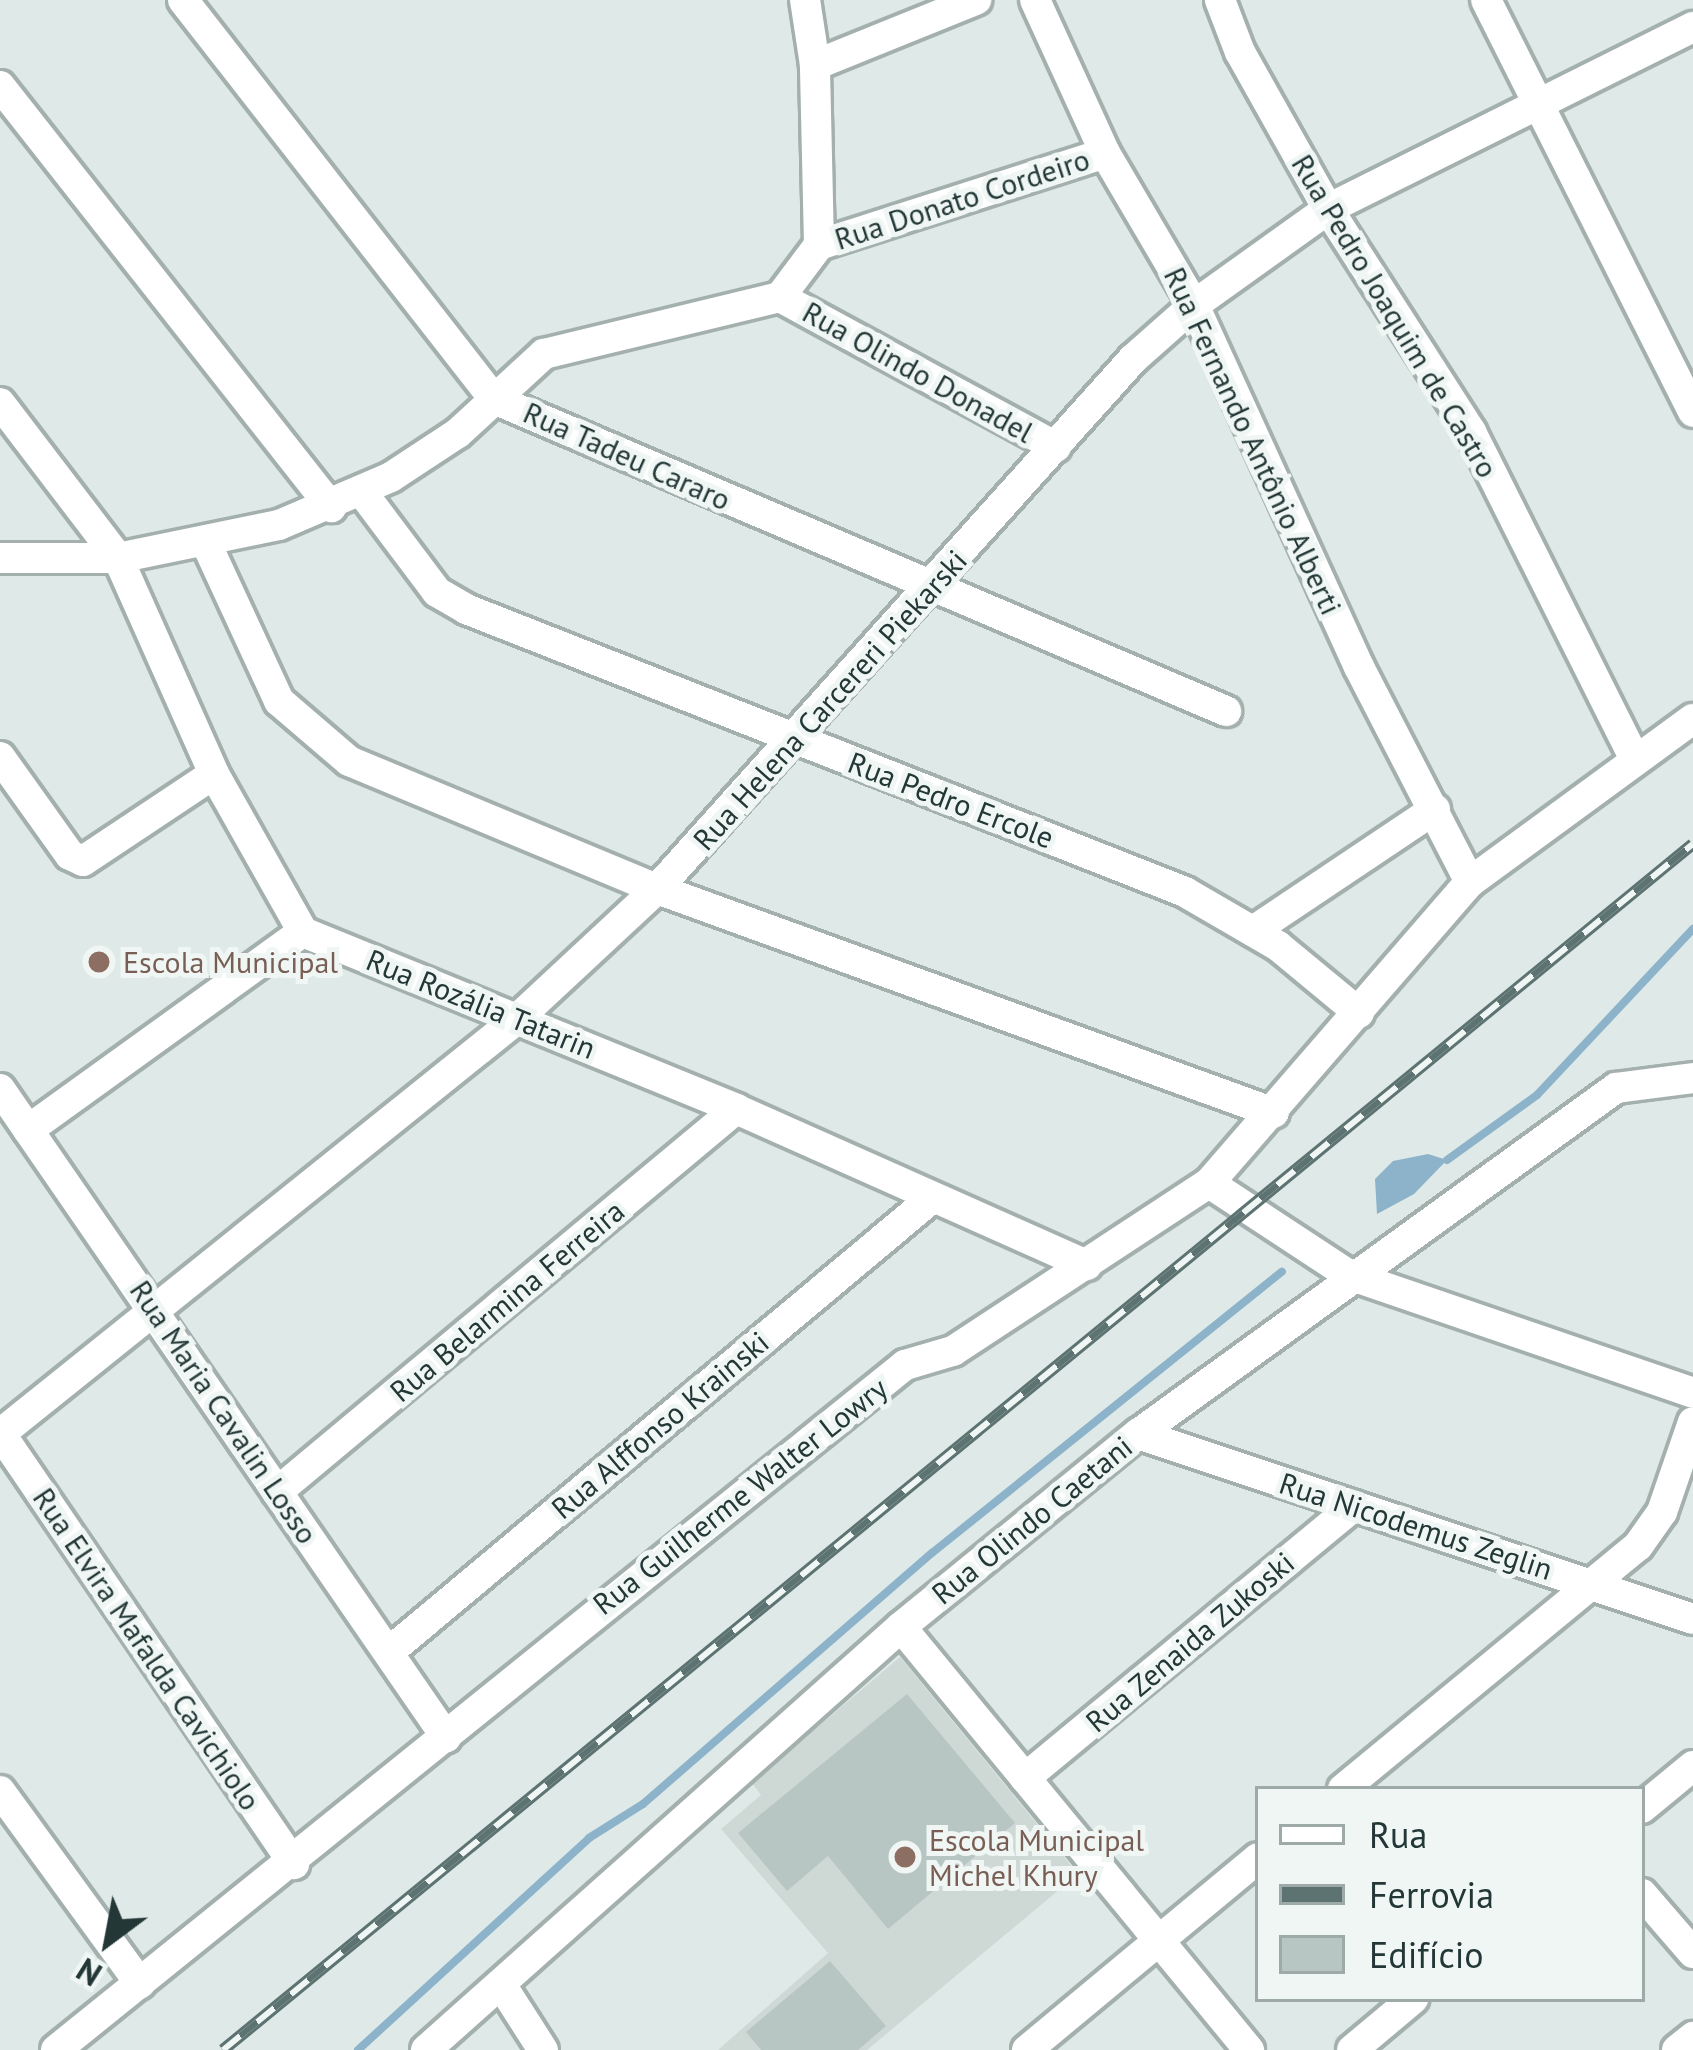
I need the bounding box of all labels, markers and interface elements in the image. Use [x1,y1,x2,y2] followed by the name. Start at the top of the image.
[830,141,1094,257] street label: Rua Donato Cordeiro
[1284,148,1506,484] street label: Rua Pedro Joaquim de Castro
[1156,261,1350,621] street label: Rua Fernando Antônio Alberti
[797,294,1039,450] street label: Rua Olindo Donadel
[518,394,736,518] street label: Rua Tadeu Cararo
[686,543,974,857] street label: Rua Helena Carcereri Piekarski
[843,744,1059,856] street label: Rua Pedro Ercole
[361,941,601,1067] street label: Rua Rozália Tatarin
[123,944,338,980] place label: Escola Municipal
[86,949,112,975] marker: Escola Municipal
[383,1193,631,1409] street label: Rua Belarmina Ferreira
[123,1274,325,1550] street label: Rua Maria Cavalin Losso
[544,1323,776,1527] street label: Rua Alffonso Krainski
[586,1370,894,1622] street label: Rua Guilherme Walter Lowry
[925,1428,1139,1612] street label: Rua Olindo Caetani
[1275,1465,1557,1587] street label: Rua Nicodemus Zeglin
[26,1481,268,1817] street label: Rua Elvira Mafalda Cavichiolo
[1078,1544,1302,1740] street label: Rua Zenaida Zukoski
[1255,1786,1645,2002] legend
[1369,1811,1427,1858] text: Rua
[929,1822,1144,1892] place label: Escola Municipal Michel Khury
[892,1844,918,1870] marker: Escola Municipal Michel Khury
[1369,1871,1494,1918] text: Ferrovia
[48,1882,168,2002] north arrow
[1369,1931,1484,1978] text: Edifício
[68,1949,109,1997] text: N

